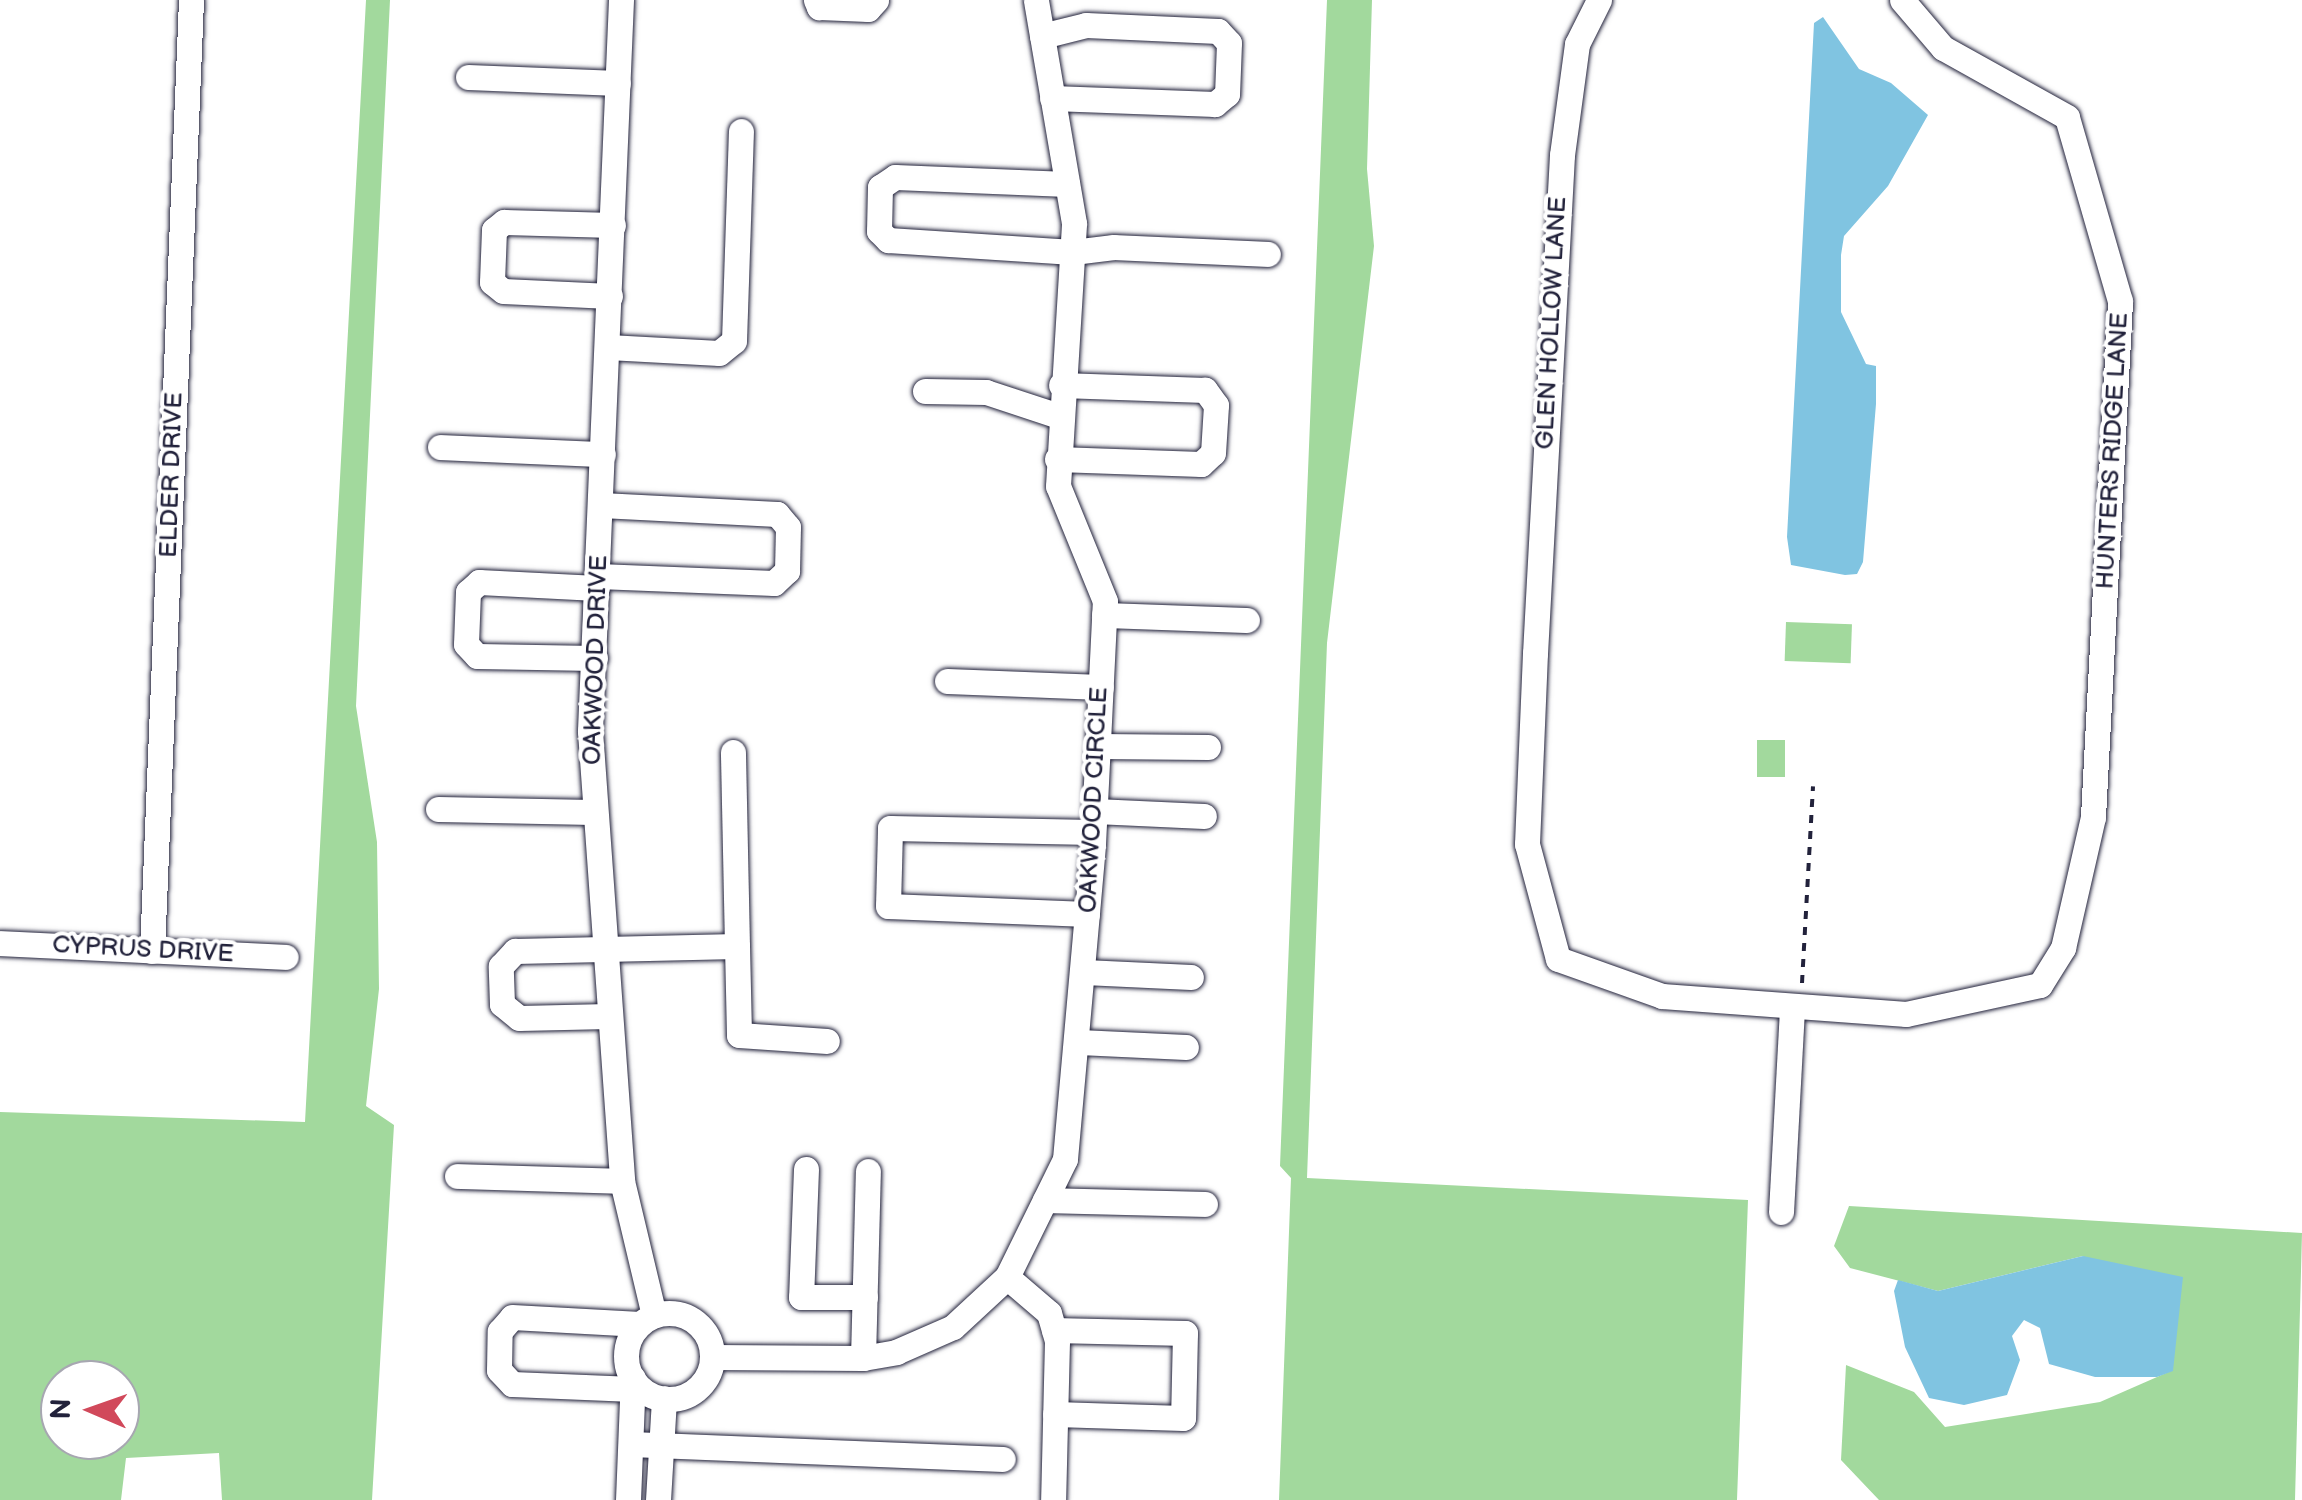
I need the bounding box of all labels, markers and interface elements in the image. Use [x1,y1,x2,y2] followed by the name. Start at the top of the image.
[1530,196,1574,450] street label: GLEN HOLLOW LANE
[2091,312,2135,590] street label: HUNTERS RIDGE LANE
[154,392,190,558] street label: ELDER DRIVE
[577,555,615,765] street label: OAKWOOD DRIVE
[1073,686,1115,914] street label: OAKWOOD CIRCLE
[51,930,235,970] street label: CYPRUS DRIVE
[40,1360,140,1460] north arrow
[45,1398,78,1420] text: N

